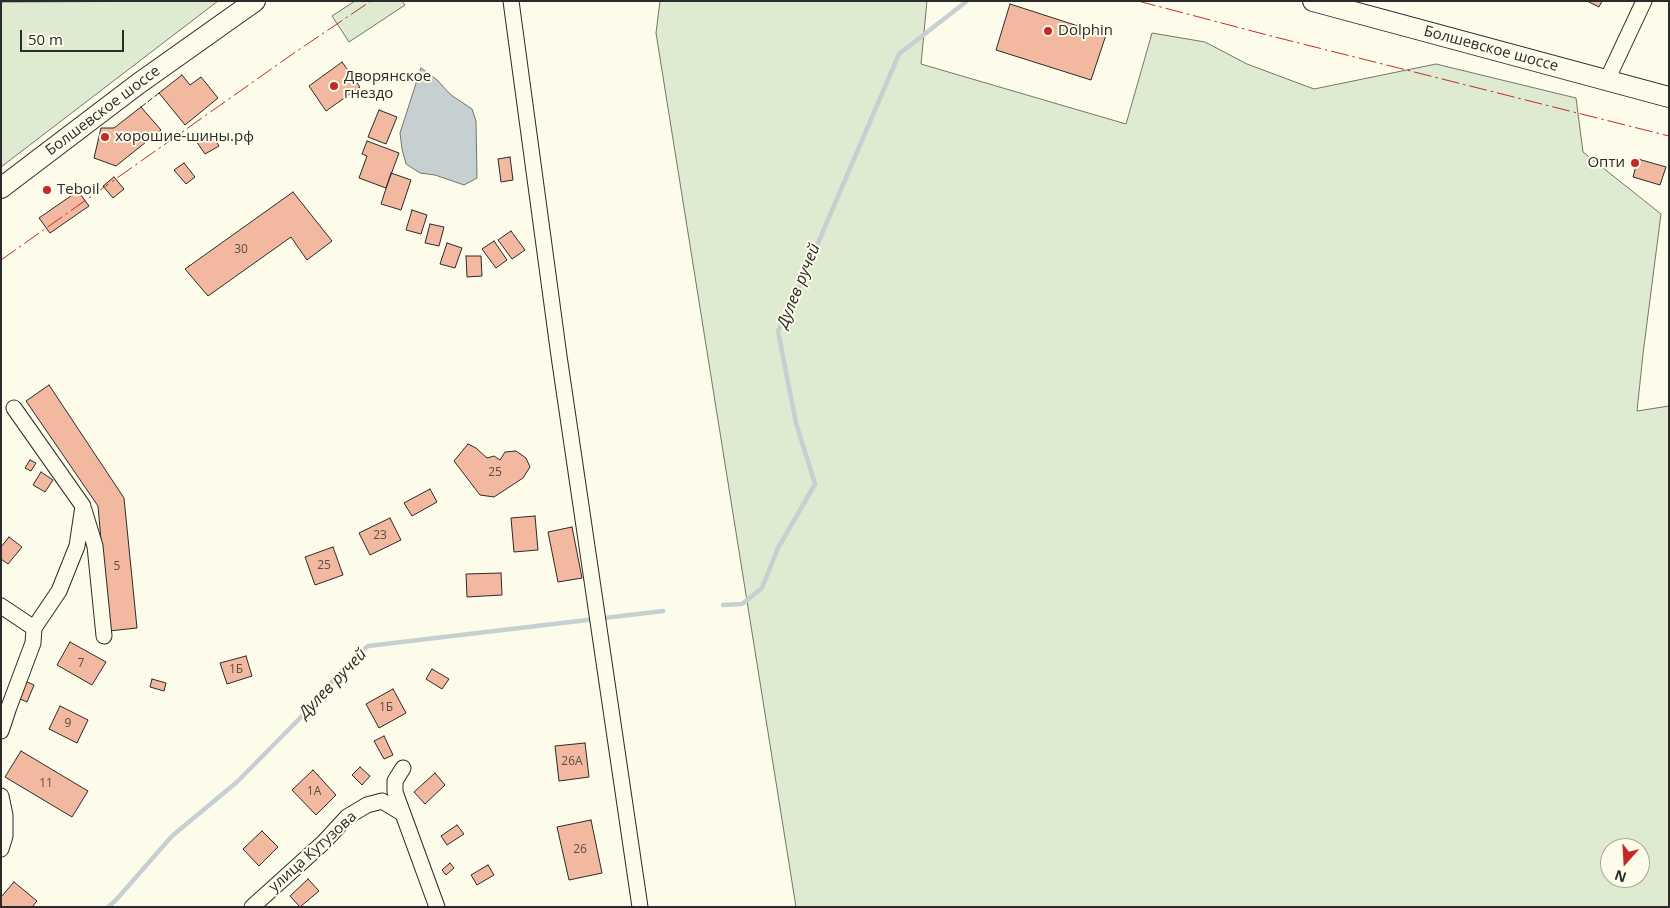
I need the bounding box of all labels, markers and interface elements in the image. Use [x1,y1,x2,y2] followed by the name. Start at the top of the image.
[22,20,126,52] scale bar
[1058,22,1113,40] place label: Dolphin
[1422,22,1560,76] street label: Болшевское шоссе
[1042,25,1054,37] marker: Dolphin
[28,29,63,49] text: 50 m
[42,62,164,160] street label: Болшевское шоссе
[344,68,431,103] place label: Дворянское гнездо
[328,80,340,92] marker: Дворянское гнездо
[115,128,254,146] place label: хорошие-шины.рф
[99,131,111,143] marker: хорошие-шины.рф
[1587,154,1625,172] place label: Опти
[1629,157,1641,169] marker: Опти
[57,181,99,199] place label: Teboil
[41,184,53,196] marker: Teboil
[773,241,825,331] water label: Дулев ручей
[234,243,248,257] house number: 30
[488,466,502,480] house number: 25
[373,529,387,543] house number: 23
[317,559,331,573] house number: 25
[114,560,120,574] house number: 5
[295,645,371,723] water label: Дулев ручей
[78,657,84,671] house number: 7
[229,663,243,677] house number: 1Б
[379,701,393,715] house number: 1Б
[65,717,71,731] house number: 9
[561,755,583,769] house number: 26А
[39,777,53,791] house number: 11
[307,785,321,799] house number: 1А
[265,808,361,896] street label: улица Кутузова
[1600,838,1650,888] north arrow
[573,843,587,857] house number: 26
[1612,866,1629,888] text: N

